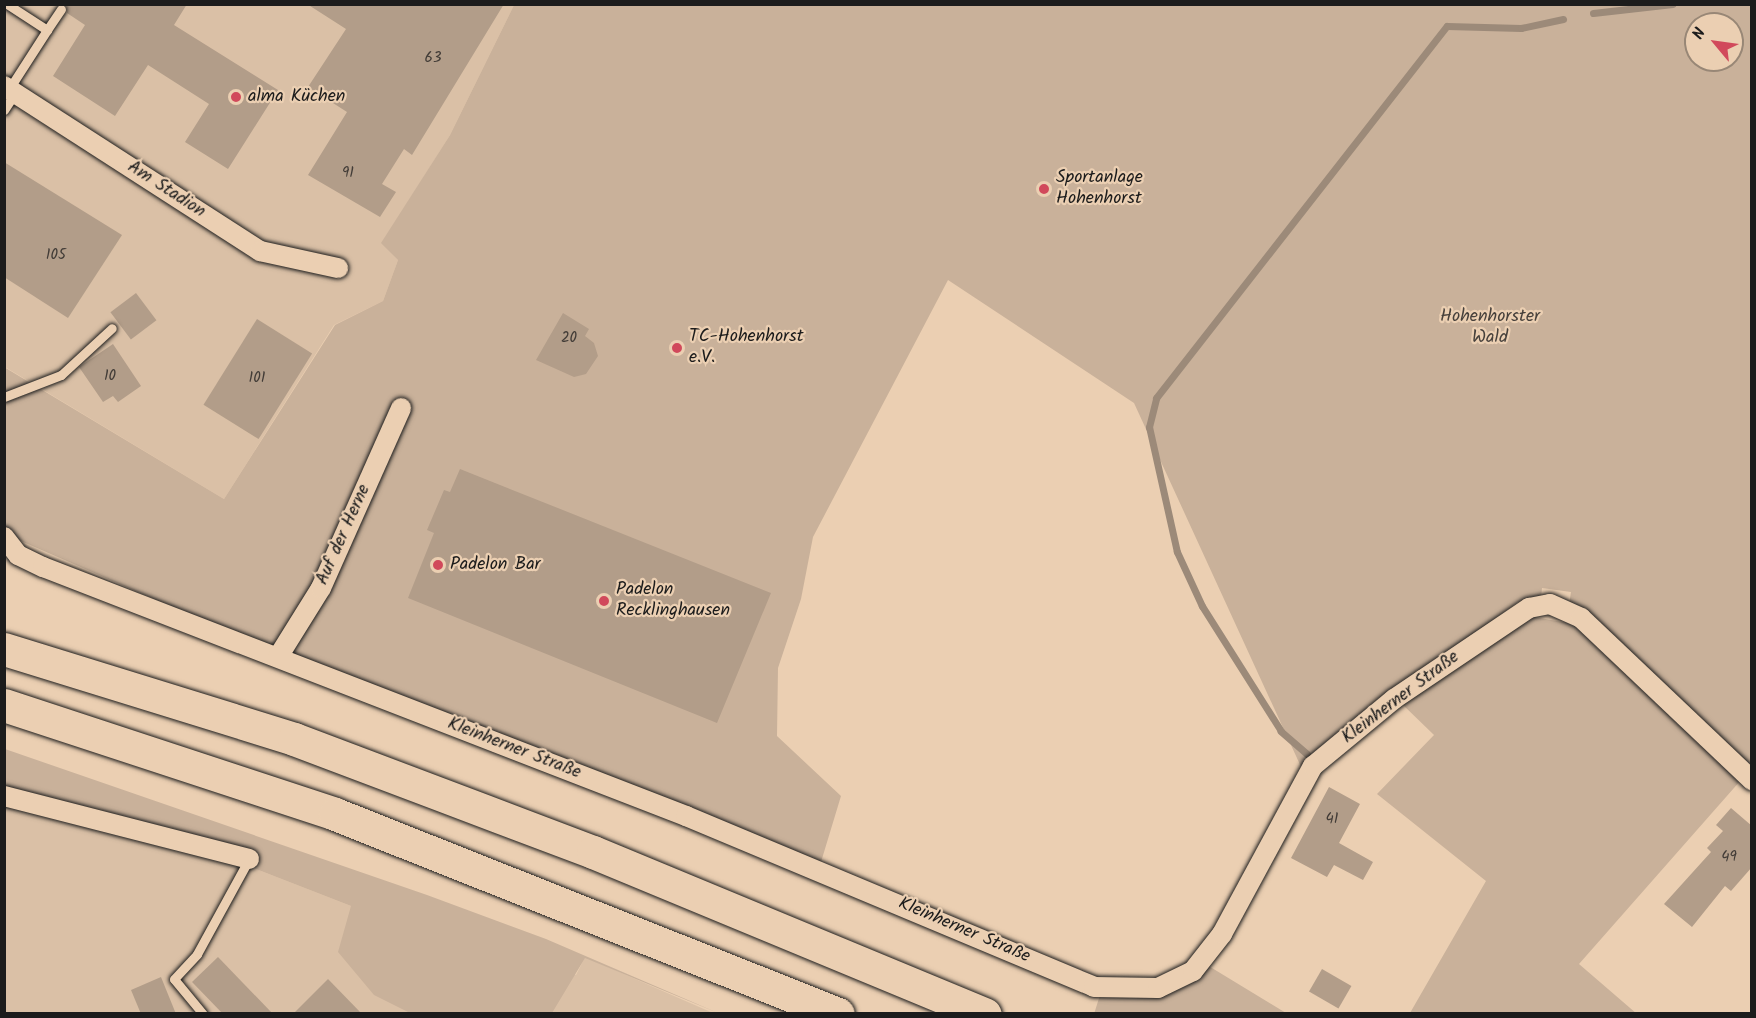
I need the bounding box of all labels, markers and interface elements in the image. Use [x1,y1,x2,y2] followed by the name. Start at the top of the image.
[1684,12,1744,72] north arrow
[1686,24,1713,44] text: N
[425,50,441,68] house number: 63
[248,86,345,108] place label: alma Küchen
[229,90,243,104] marker: alma Küchen
[123,157,209,223] street label: Am Stadion
[342,165,354,183] house number: 91
[1056,168,1143,210] place label: Sportanlage Hohenhorst
[1037,182,1051,196] marker: Sportanlage Hohenhorst
[46,247,66,265] house number: 105
[1440,307,1540,350] park label: Hohenhorster Wald
[689,327,804,370] place label: TC-Hohenhorst e.V.
[561,330,577,348] house number: 20
[670,341,684,355] marker: TC-Hohenhorst e.V.
[104,368,116,386] house number: 10
[249,370,265,388] house number: 101
[312,481,376,589] street label: Auf der Herne
[450,554,541,576] place label: Padelon Bar
[431,558,445,572] marker: Padelon Bar
[616,580,730,622] place label: Padelon Recklinghausen
[597,594,611,608] marker: Padelon Recklinghausen
[1338,647,1464,749] street label: Kleinherner Straße
[444,714,584,784] street label: Kleinherner Straße
[1326,811,1338,829] house number: 41
[1721,849,1737,867] house number: 49
[895,893,1033,969] street label: Kleinherner Straße

